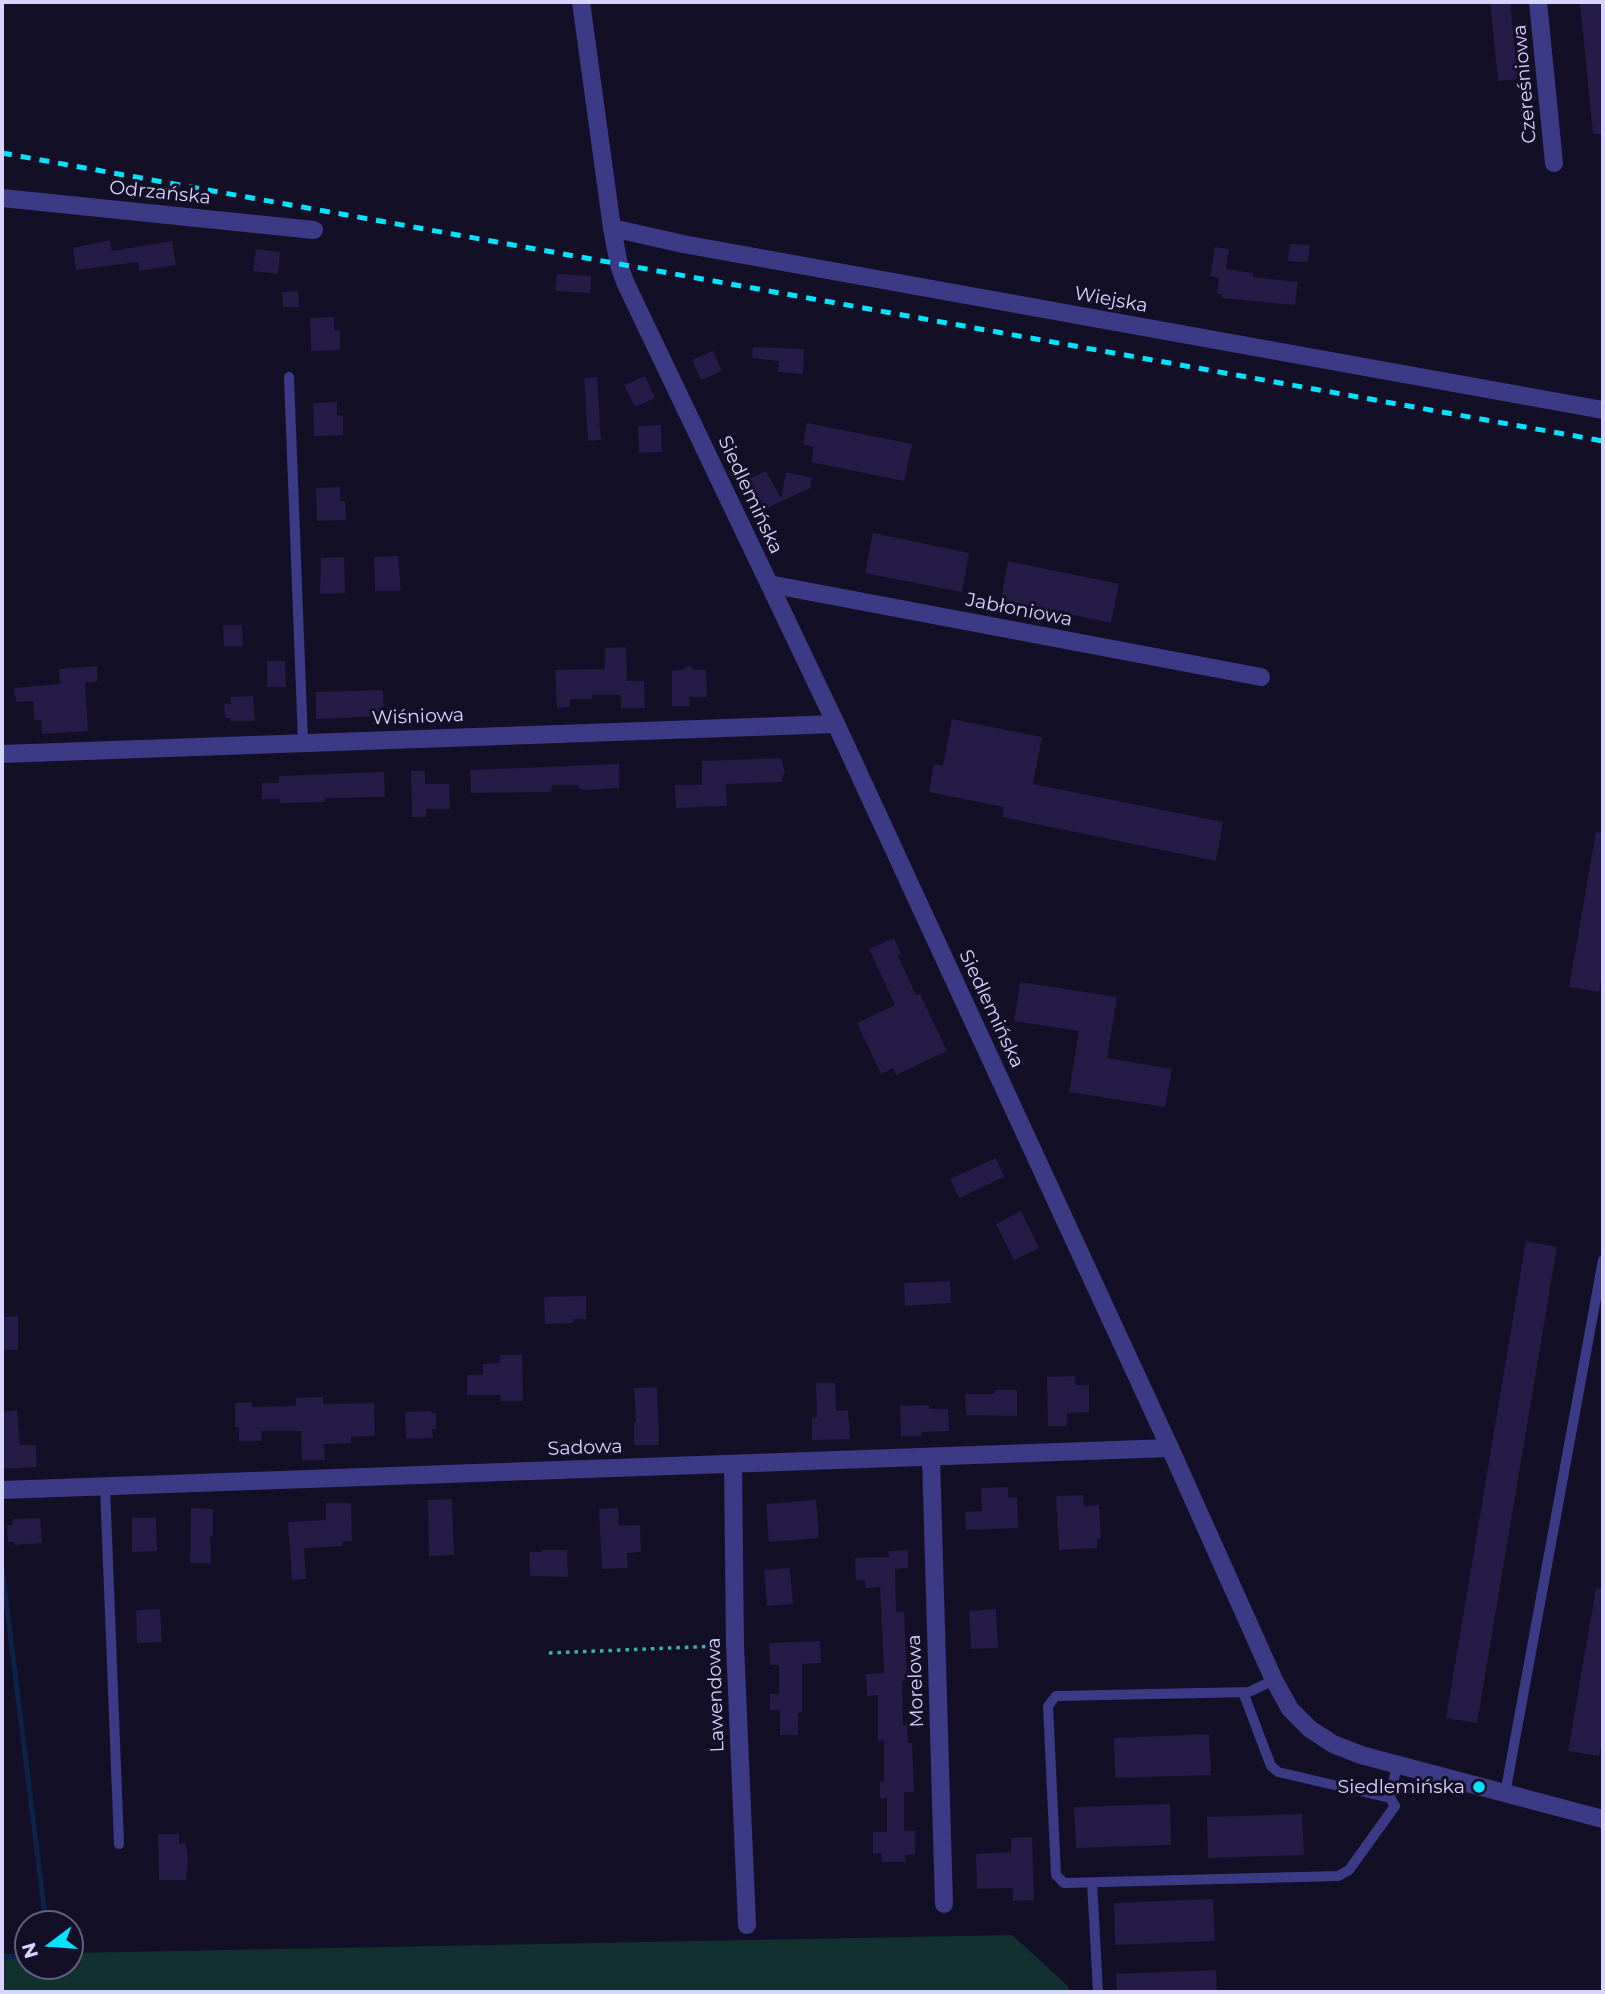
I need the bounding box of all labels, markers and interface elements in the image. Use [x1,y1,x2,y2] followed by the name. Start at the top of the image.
[1508,24,1542,144] street label: Czereśniowa
[108,176,212,210] street label: Odrzańska
[1073,282,1149,318] street label: Wiejska
[713,432,787,558] street label: Siedlemińska
[964,589,1074,631] street label: Jabłoniowa
[371,704,465,730] street label: Wiśniowa
[954,946,1028,1072] street label: Siedlemińska
[547,1435,623,1461] street label: Sadowa
[903,1634,929,1728] street label: Morelowa
[703,1637,729,1753] street label: Lawendowa
[1337,1776,1465,1798] place label: Siedlemińska
[1471,1779,1487,1795] marker: Siedlemińska
[14,1910,84,1980] north arrow
[17,1940,43,1961] text: N

